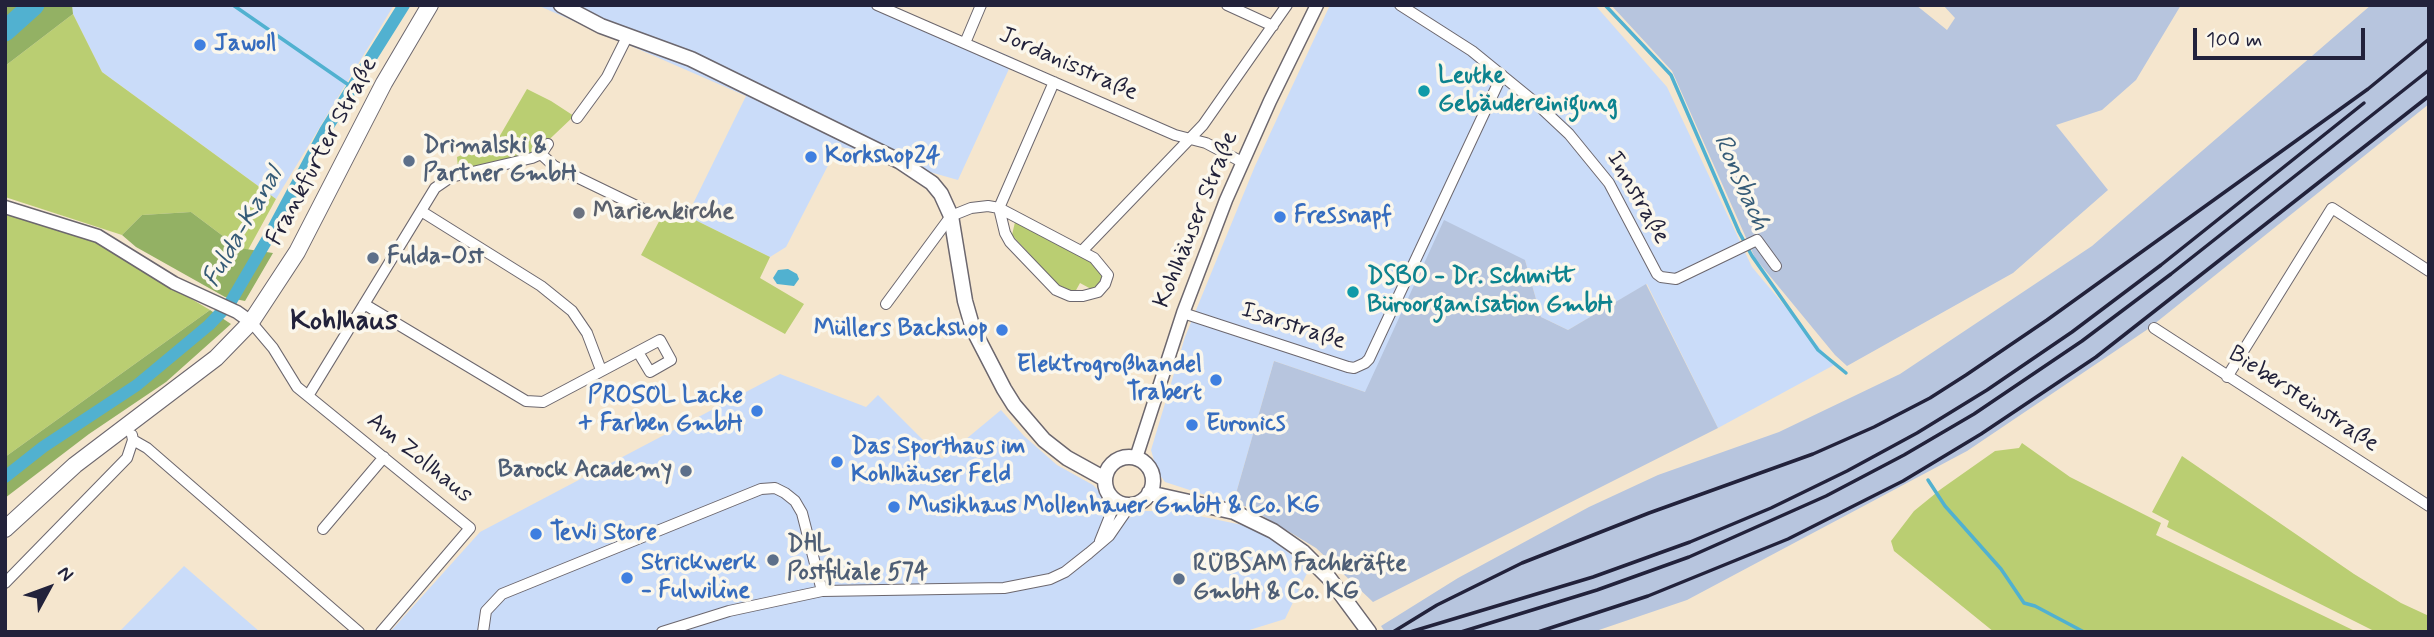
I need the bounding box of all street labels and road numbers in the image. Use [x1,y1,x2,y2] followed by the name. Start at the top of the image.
[994,22,1142,108] street label: Jordanisstraße
[261,53,385,251] street label: Frankfurter Straße
[1148,127,1246,313] street label: Kohlhäuser Straße
[1599,147,1675,249] street label: Innstraße
[1237,297,1349,357] street label: Isarstraße
[2222,341,2384,459] street label: Biebersteinstraße
[360,407,478,511] street label: Am Zollhaus

